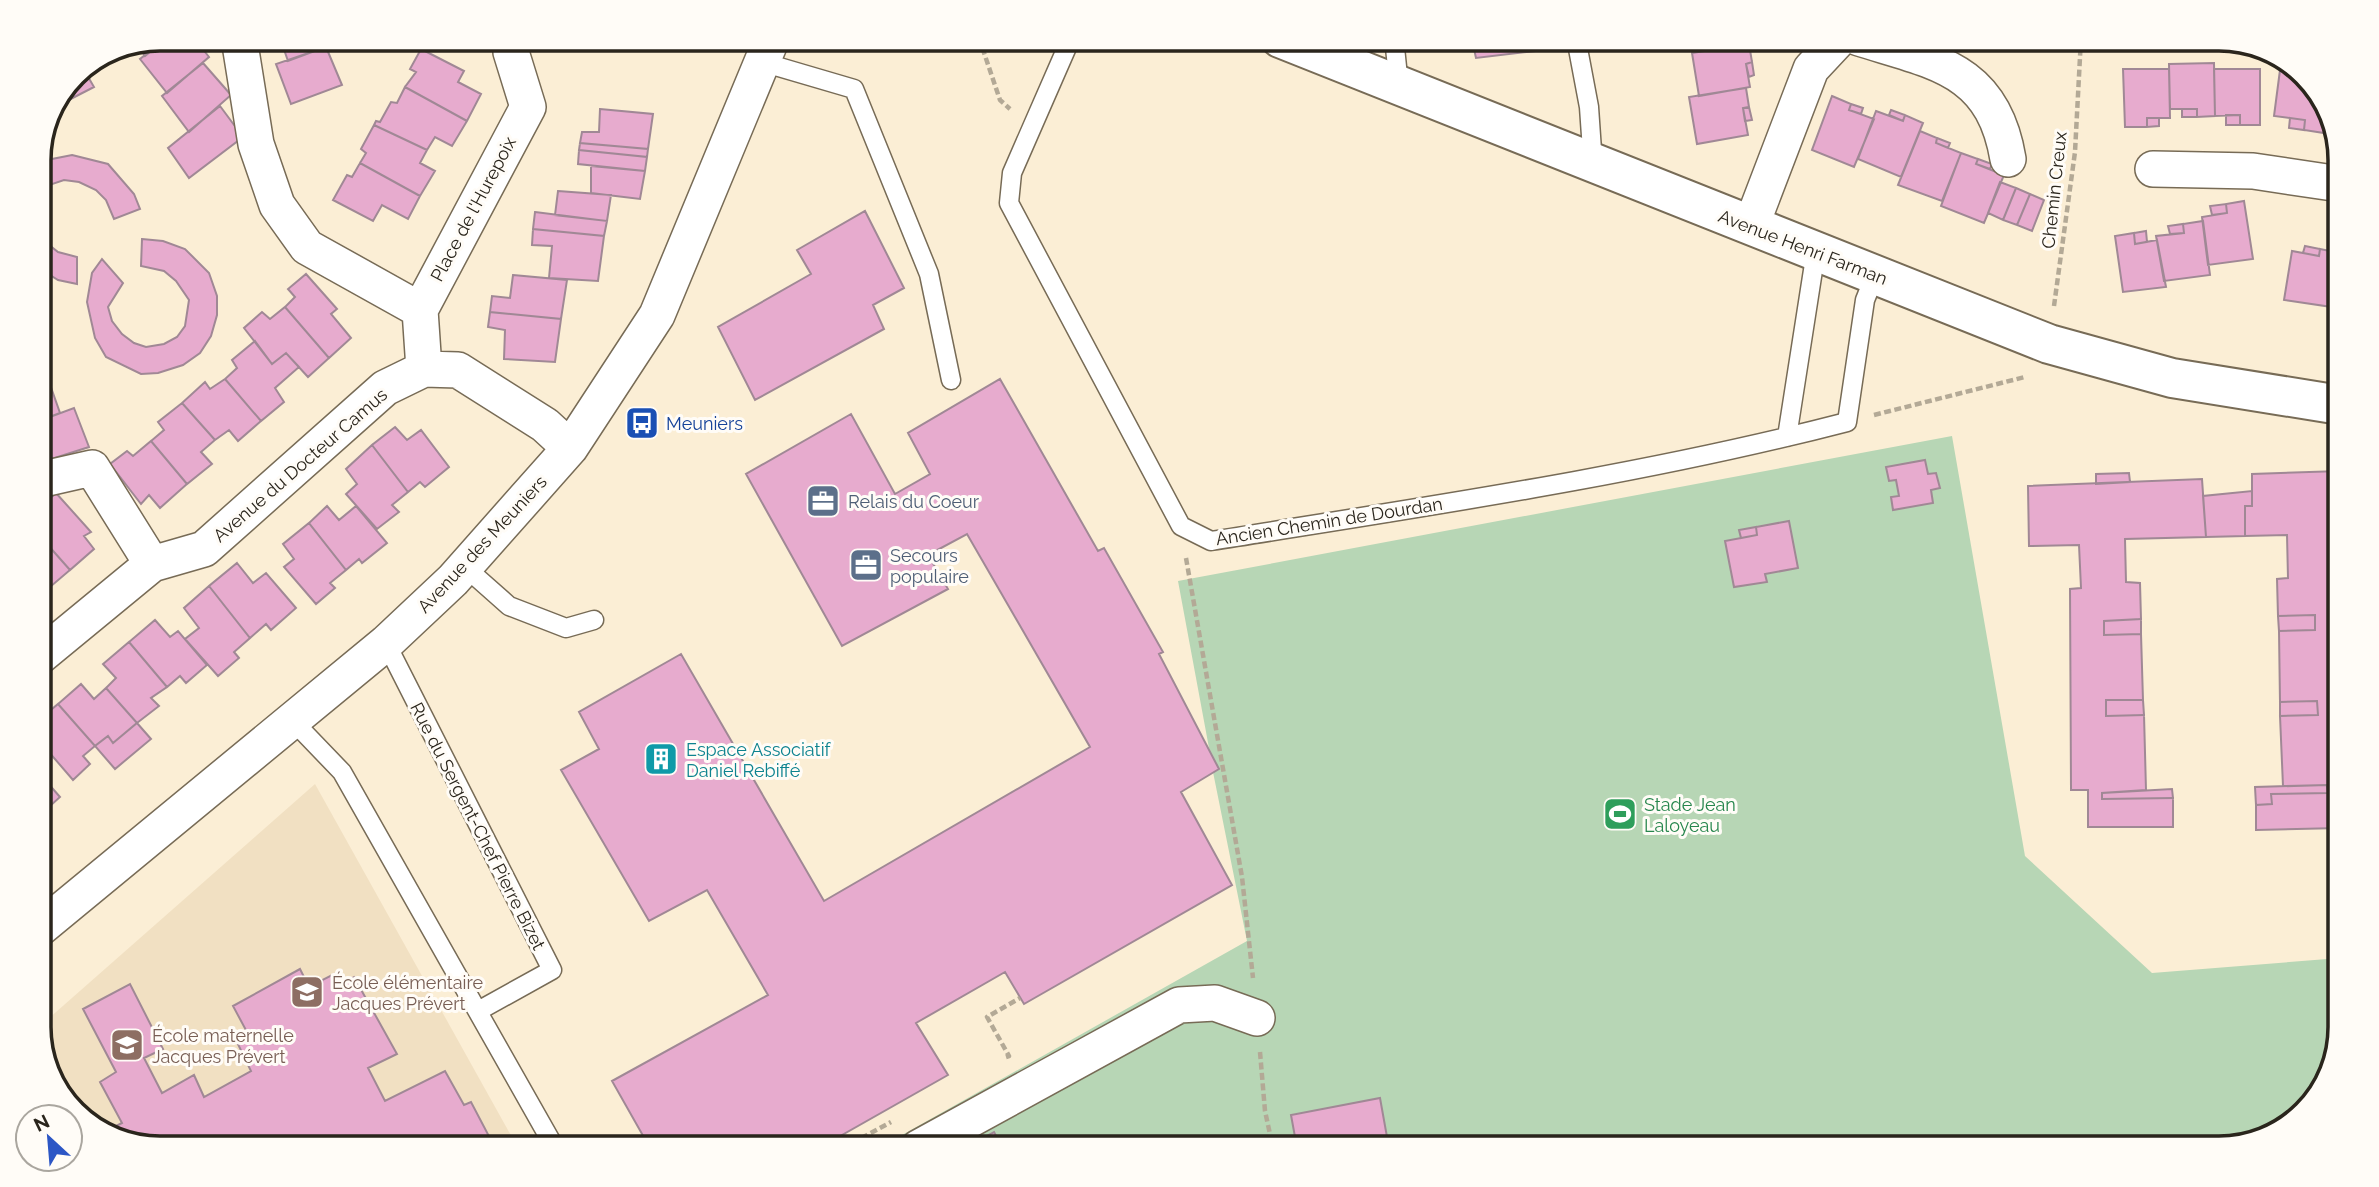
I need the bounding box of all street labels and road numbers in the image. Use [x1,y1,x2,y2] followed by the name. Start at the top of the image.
[2037,130,2071,250] street label: Chemin Creux
[426,133,520,285] street label: Place de l'Hurepoix
[1716,205,1890,289] street label: Avenue Henri Farman
[209,384,391,546] street label: Avenue du Docteur Camus
[413,471,551,617] street label: Avenue des Meuniers
[1214,493,1444,549] street label: Ancien Chemin de Dourdan
[406,699,550,953] street label: Rue du Sergent-Chef Pierre Bizet

